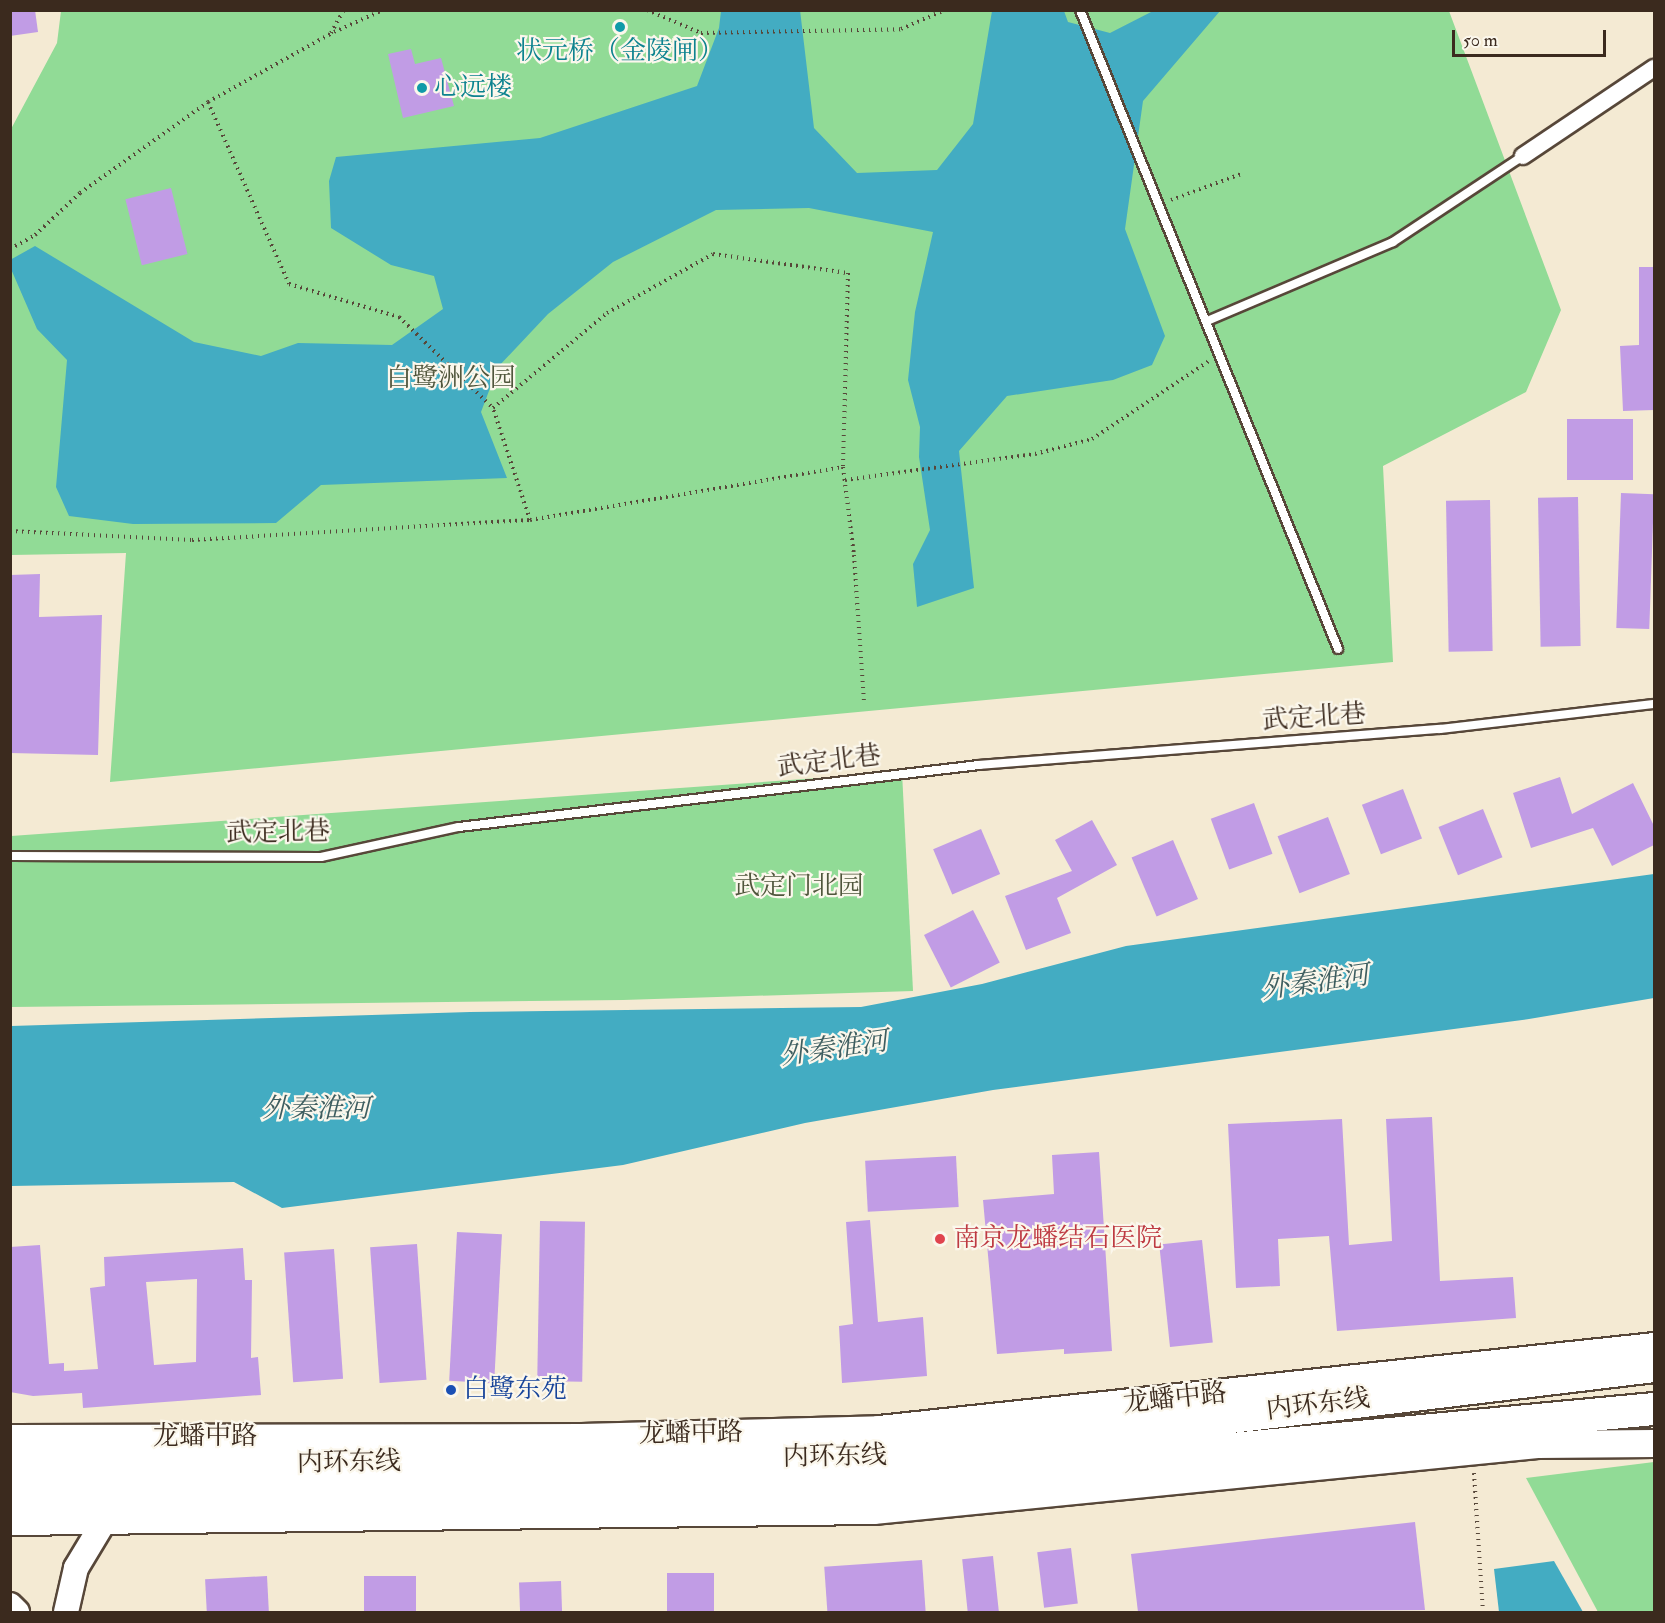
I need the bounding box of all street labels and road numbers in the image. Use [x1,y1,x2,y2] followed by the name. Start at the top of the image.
[1261,699,1367,737] street label: 武定北巷
[775,740,883,784] street label: 武定北巷
[226,816,330,850] street label: 武定北巷
[1122,1378,1228,1420] street label: 龙蟠中路
[1264,1383,1372,1427] street label: 内环东线
[639,1417,743,1451] street label: 龙蟠中路
[153,1421,257,1453] street label: 龙蟠中路
[783,1440,887,1474] street label: 内环东线
[297,1446,401,1480] street label: 内环东线

